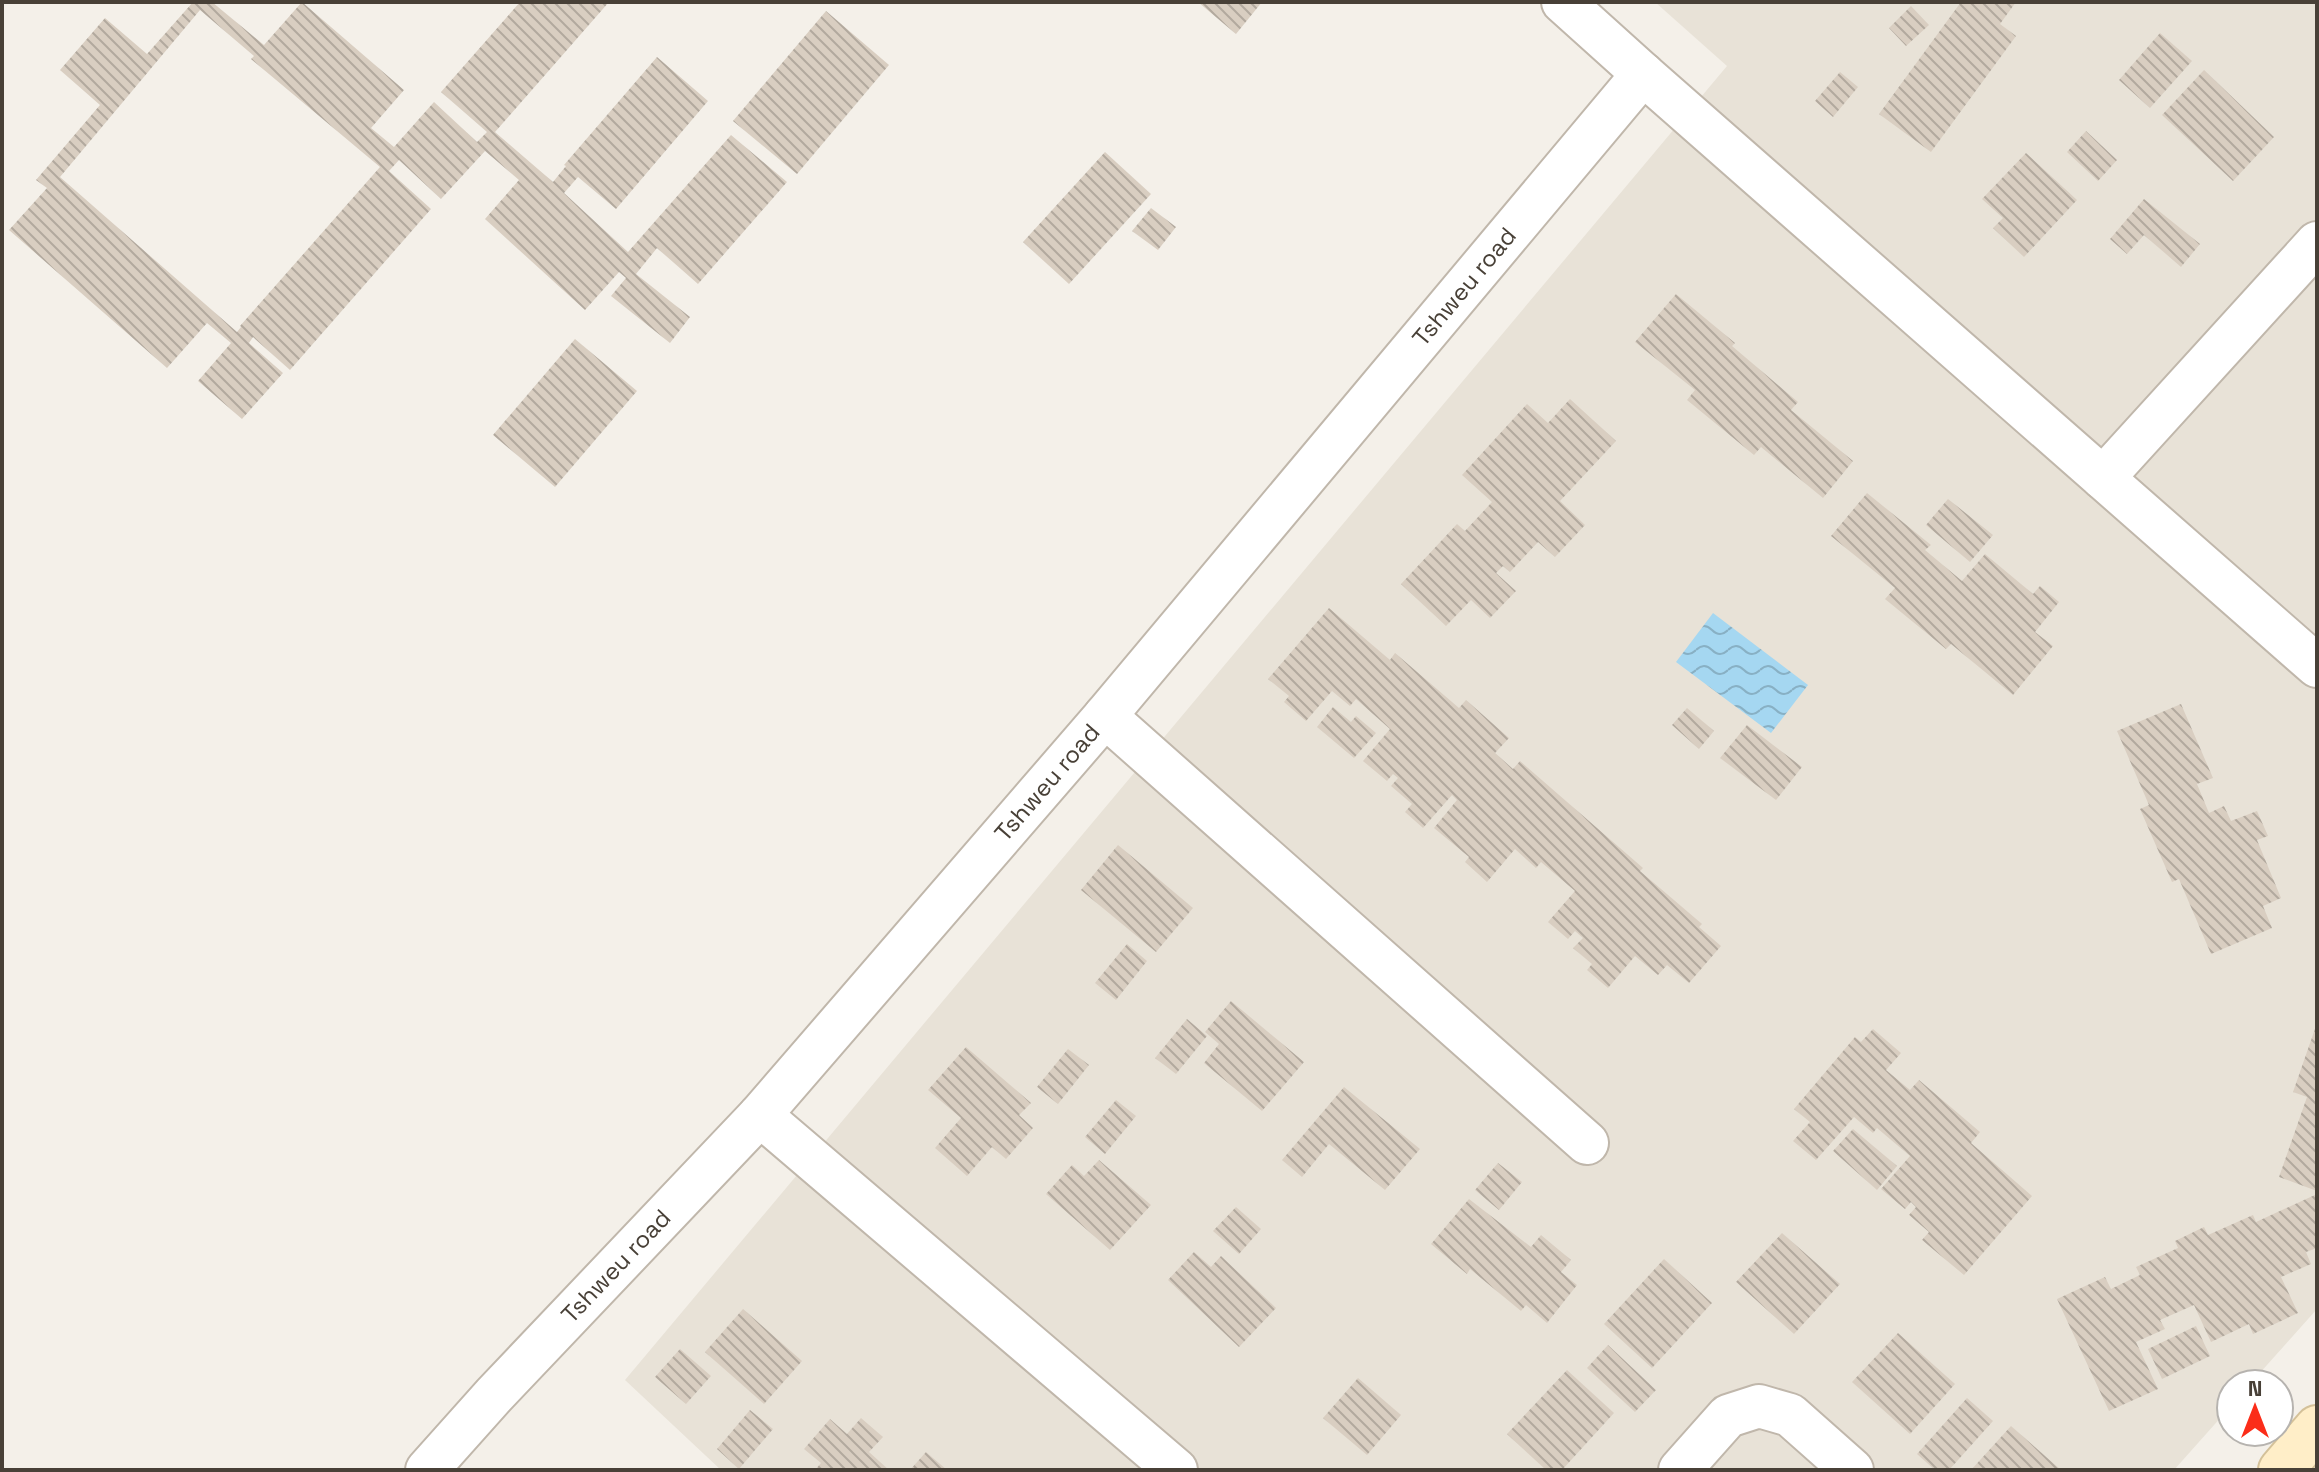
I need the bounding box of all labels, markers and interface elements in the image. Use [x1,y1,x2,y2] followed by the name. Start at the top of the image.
[1405,221,1523,352] street label: Tshweu road
[988,717,1106,848] street label: Tshweu road
[554,1202,677,1330] street label: Tshweu road
[2215,1368,2295,1448] north arrow
[2248,1374,2262,1402] text: N

